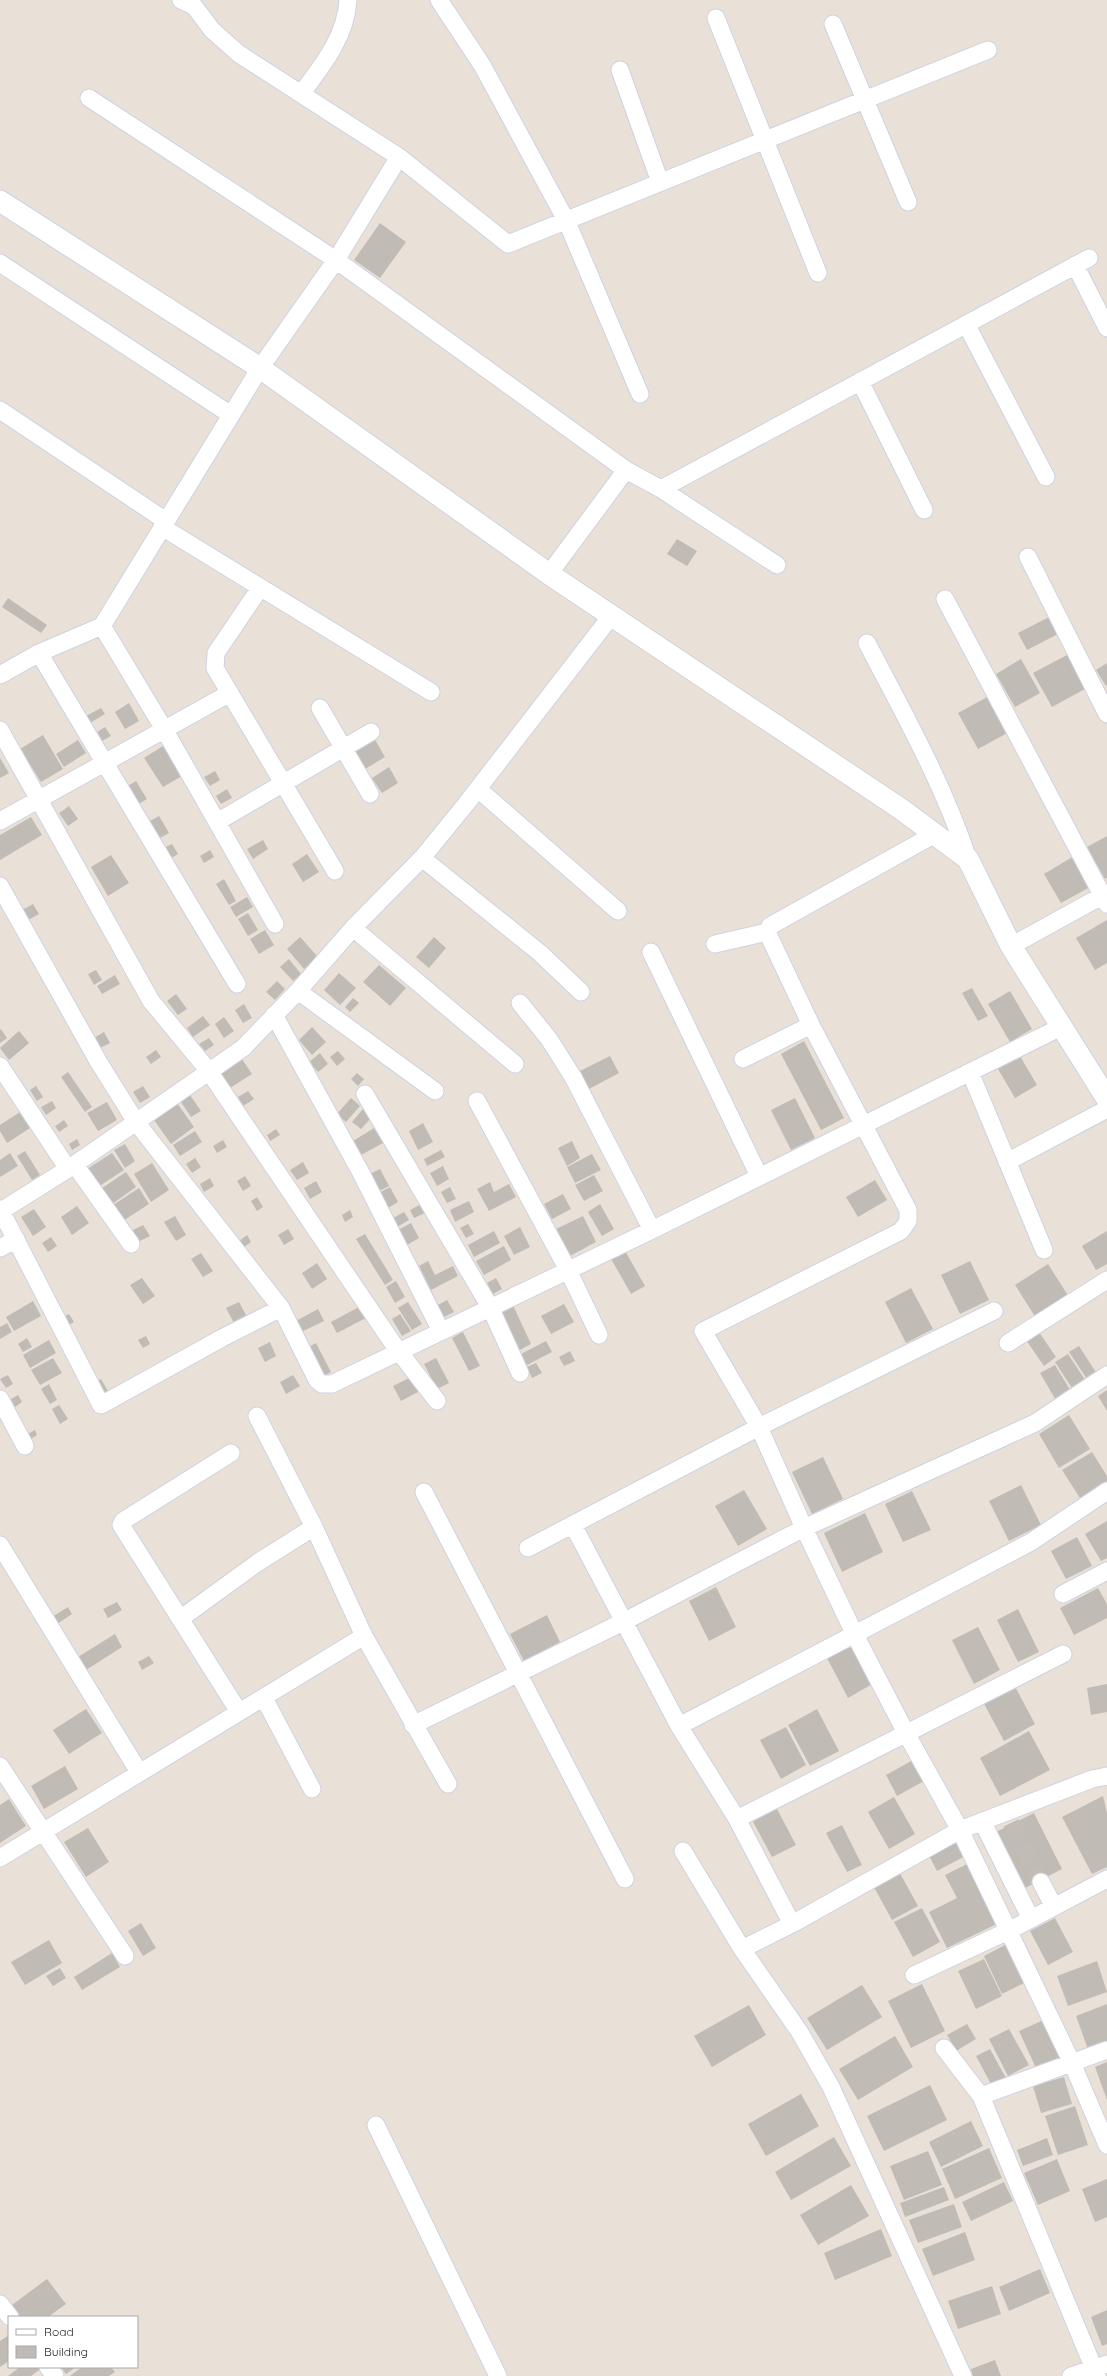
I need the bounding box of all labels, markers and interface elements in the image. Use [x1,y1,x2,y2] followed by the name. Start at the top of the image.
[8,2316,138,2368] legend
[44,2324,74,2339] text: Road
[44,2344,88,2359] text: Building

